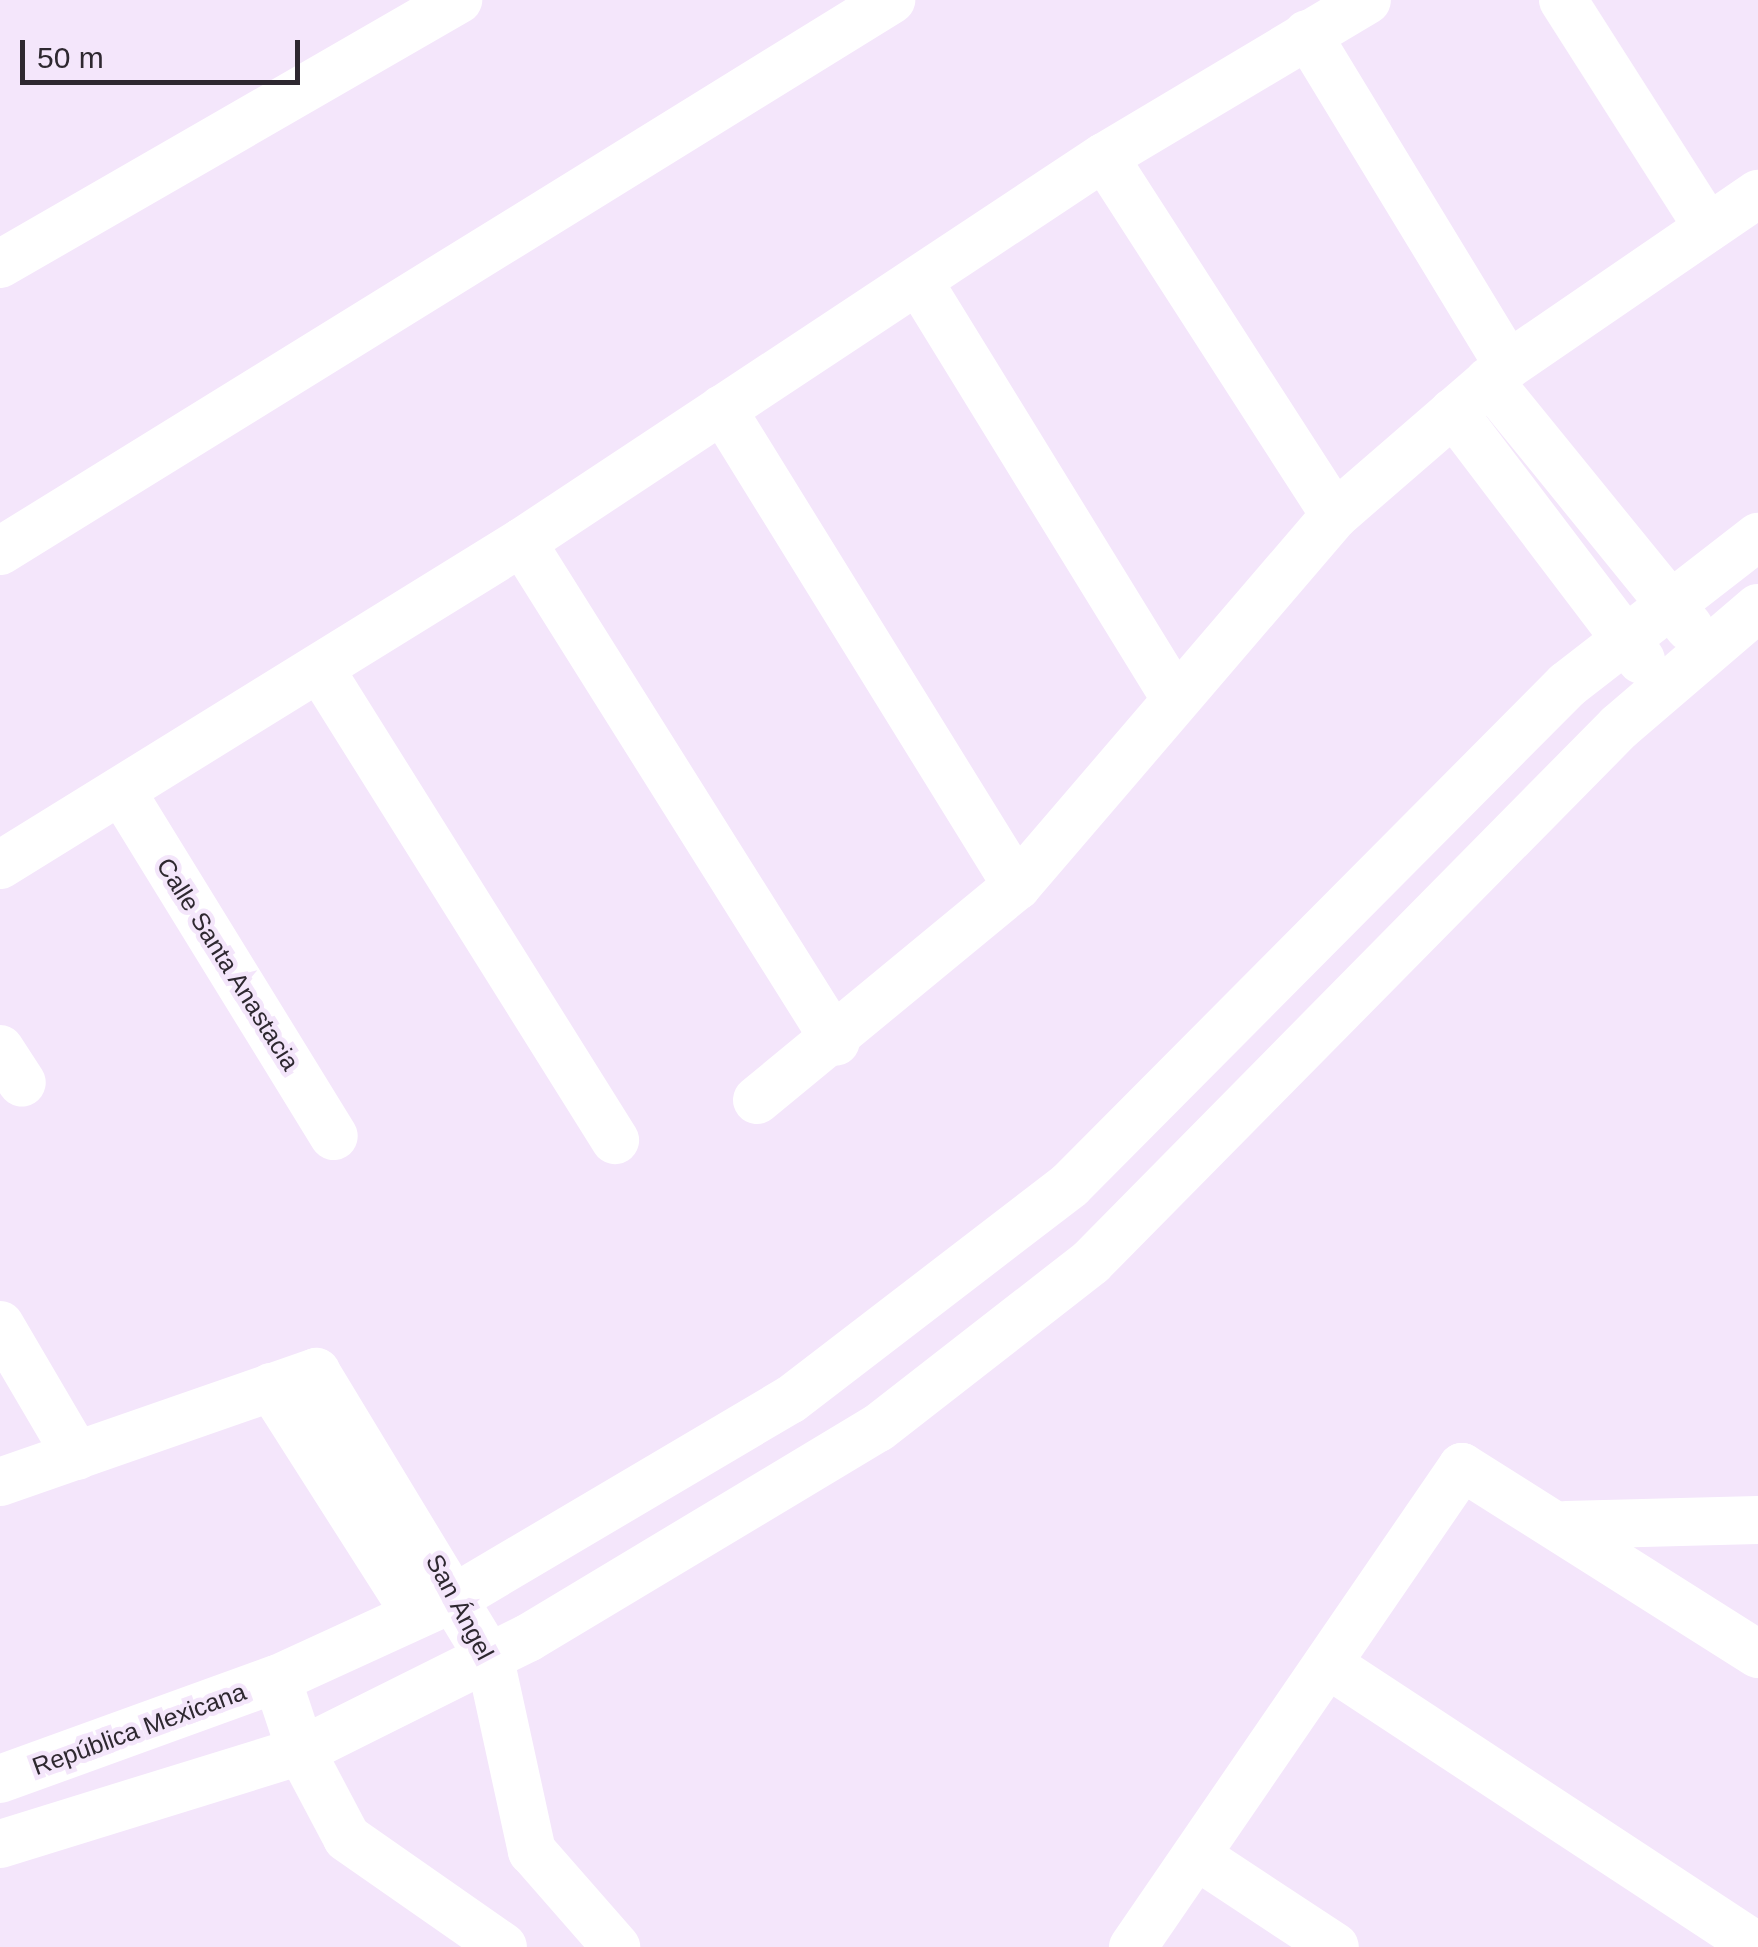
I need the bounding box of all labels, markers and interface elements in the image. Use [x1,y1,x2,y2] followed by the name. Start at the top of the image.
[25,20,305,82] scale bar
[37,41,104,74] text: 50 m
[150,852,306,1076] street label: Calle Santa Anastacia
[420,1549,500,1665] street label: San Ángel
[28,1676,250,1782] street label: República Mexicana

